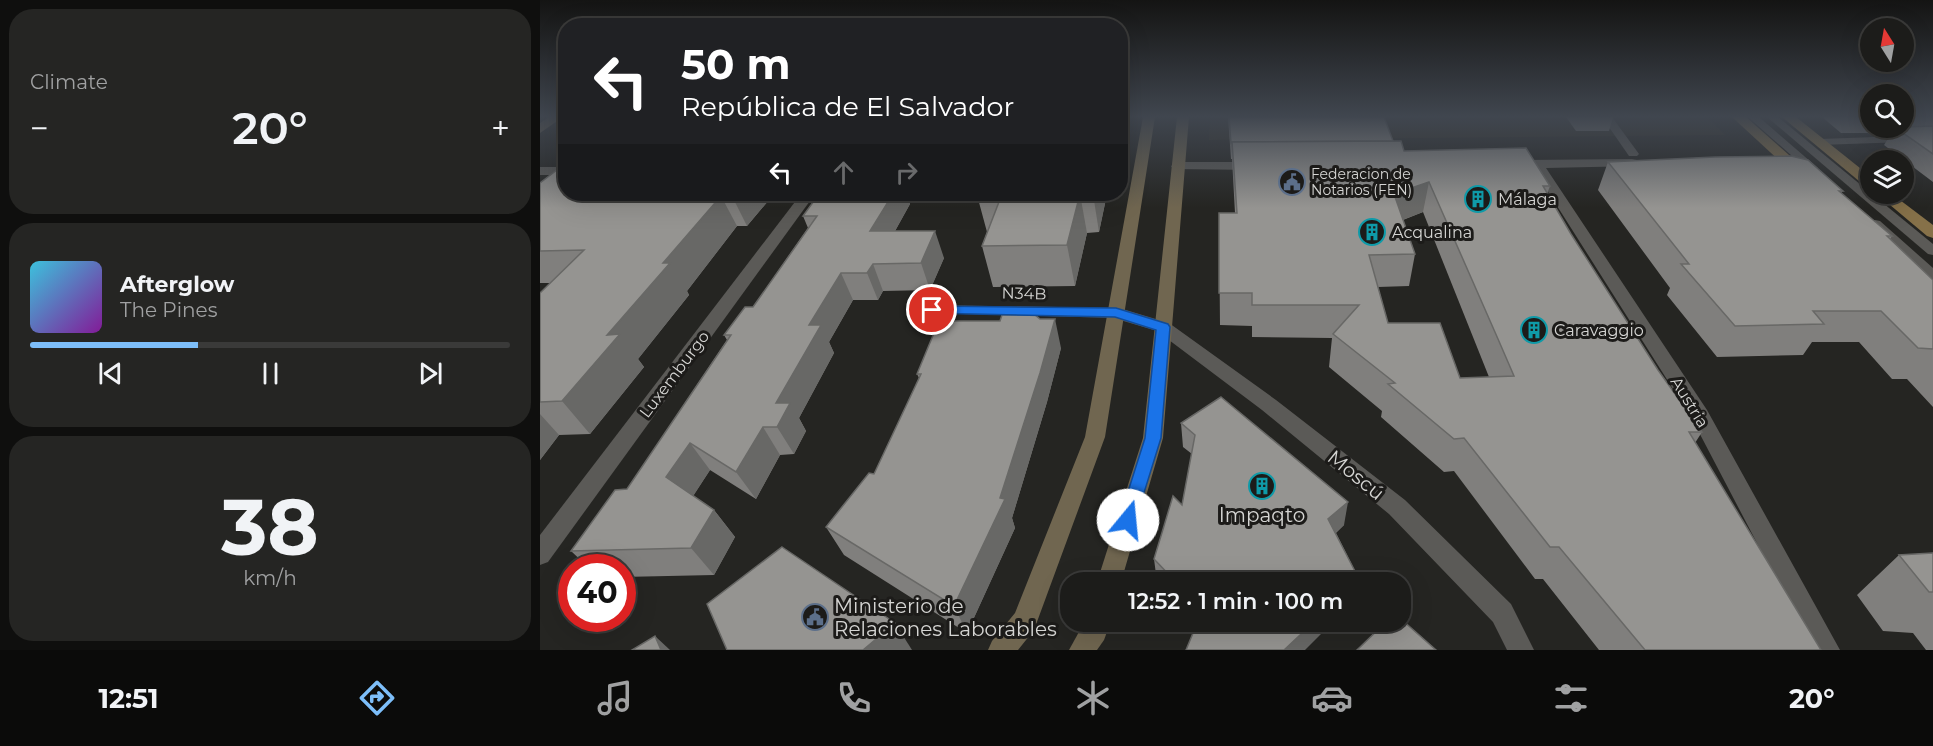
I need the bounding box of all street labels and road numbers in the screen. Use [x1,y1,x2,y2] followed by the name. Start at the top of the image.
[1001,284,1046,303] street label: N34B
[636,327,713,421] street label: Luxemburgo
[1667,373,1713,431] street label: Austria
[1323,445,1389,505] street label: Moscú

